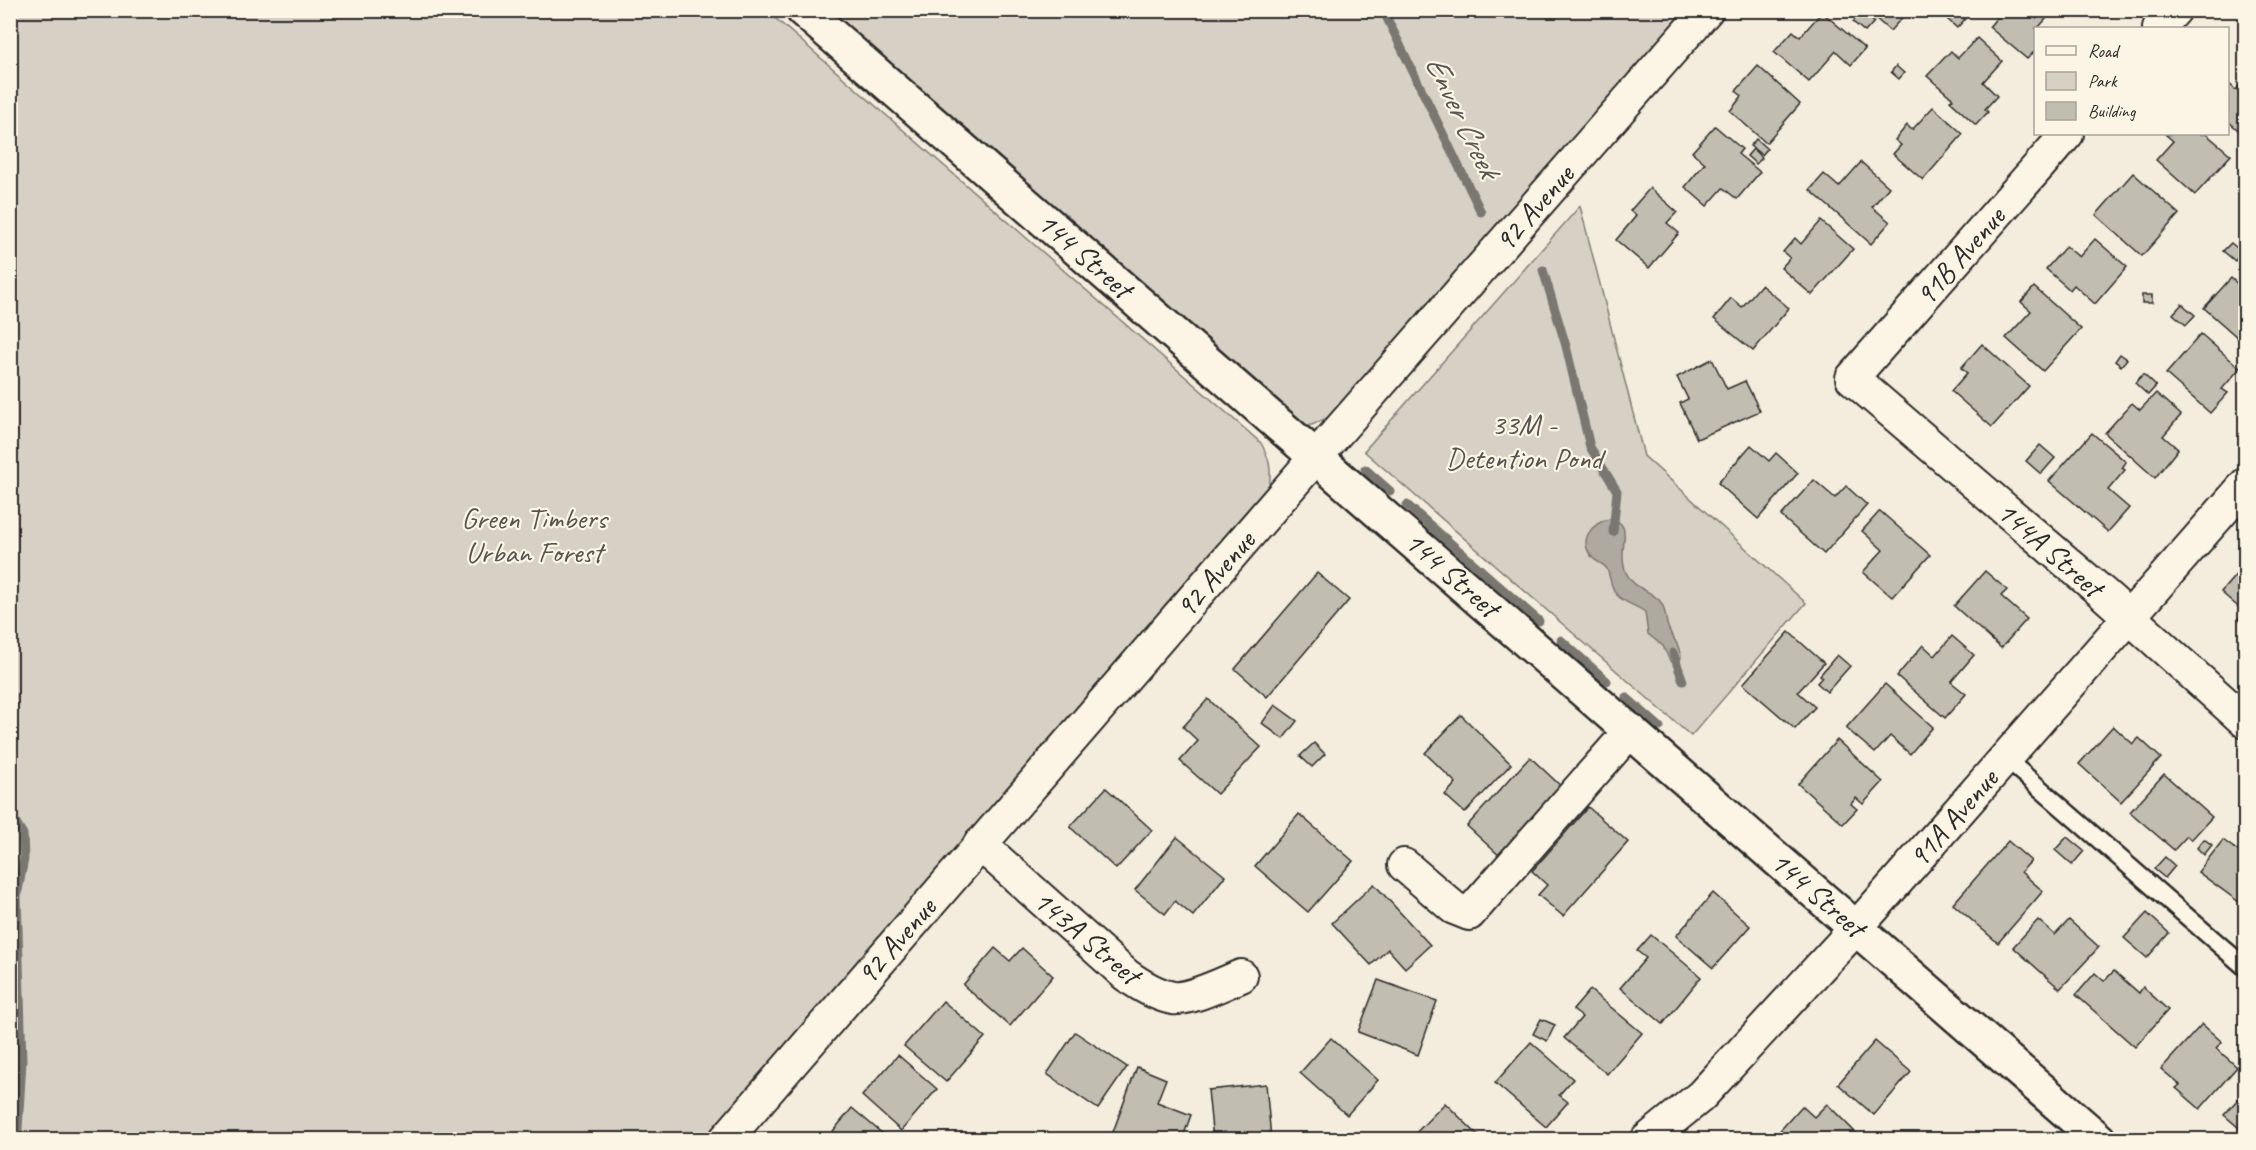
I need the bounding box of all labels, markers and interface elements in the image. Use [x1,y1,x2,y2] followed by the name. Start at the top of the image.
[2034,27,2229,135] legend
[2088,40,2121,62] text: Road
[1415,48,1512,189] water label: Enver Creek
[2088,70,2118,92] text: Park
[2088,100,2137,122] text: Building
[1486,155,1584,259] street label: 92 Avenue
[1907,197,2015,313] street label: 91B Avenue
[1030,204,1143,309] street label: 144 Street
[1446,405,1606,477] park label: 33M - Detention Pond
[1989,493,2114,608] street label: 144A Street
[461,499,610,571] park label: Green Timbers Urban Forest
[1167,521,1265,625] street label: 92 Avenue
[1397,523,1510,628] street label: 144 Street
[1900,759,2008,875] street label: 91A Avenue
[1763,843,1876,948] street label: 144 Street
[1026,881,1151,995] street label: 143A Street
[848,888,946,992] street label: 92 Avenue

